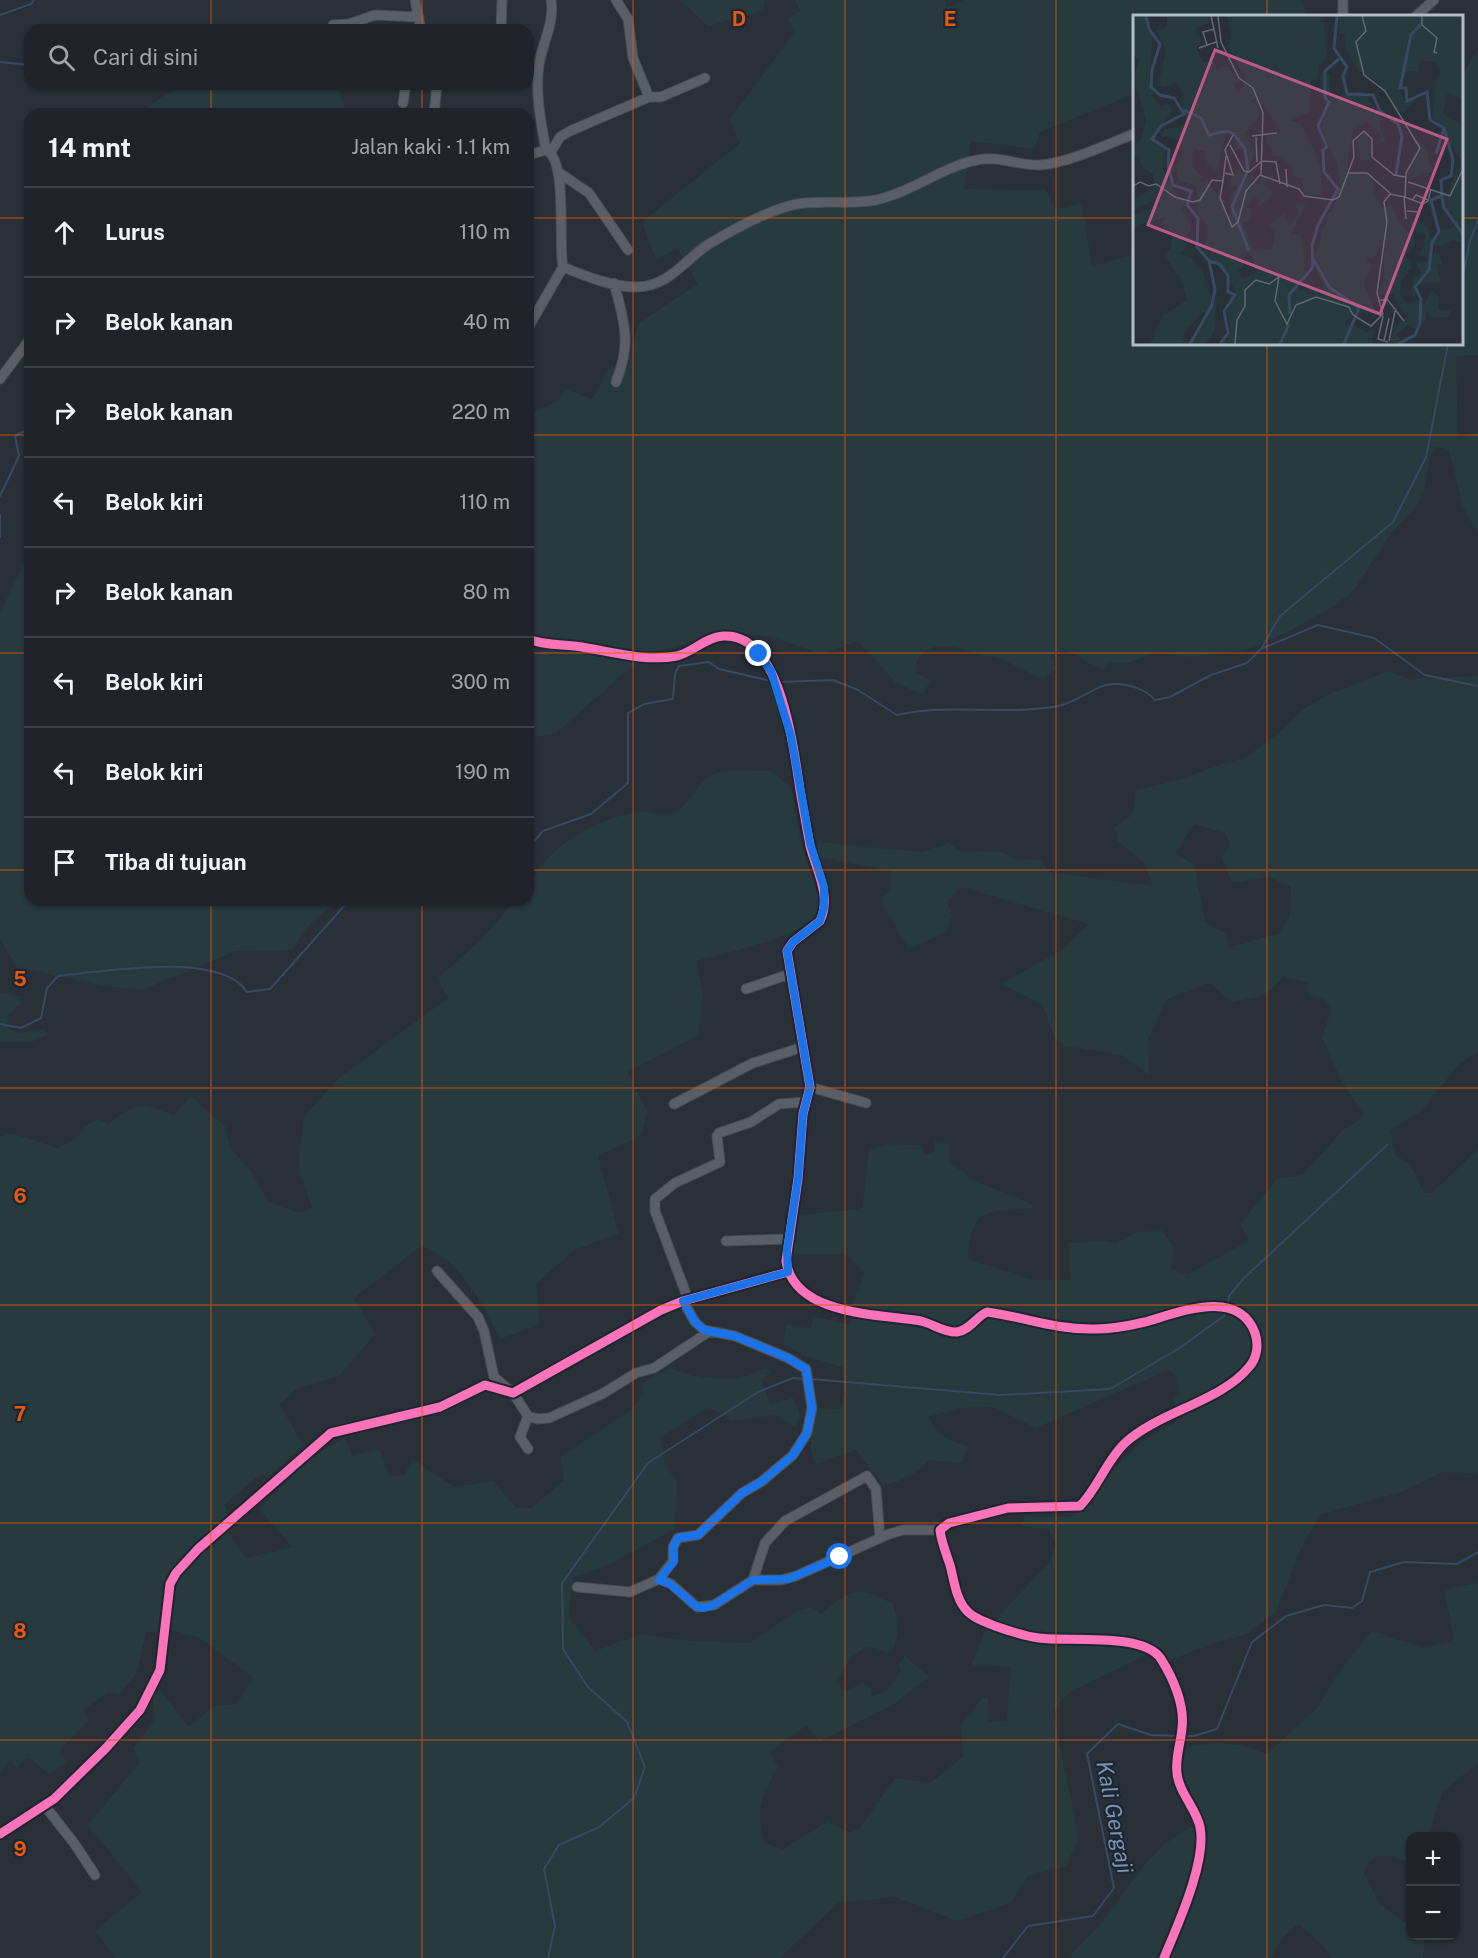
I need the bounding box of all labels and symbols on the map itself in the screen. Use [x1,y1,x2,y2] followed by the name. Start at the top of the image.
[732,7,746,31] text: D
[944,7,956,31] text: E
[1133,15,1463,345] inset map
[745,640,771,666] route end
[13,967,27,991] text: 5
[13,1184,27,1208] text: 6
[14,1402,26,1426] text: 7
[826,1543,852,1569] route start
[13,1619,27,1643] text: 8
[1091,1758,1139,1876] water label: Kali Gergaji
[13,1837,27,1861] text: 9

